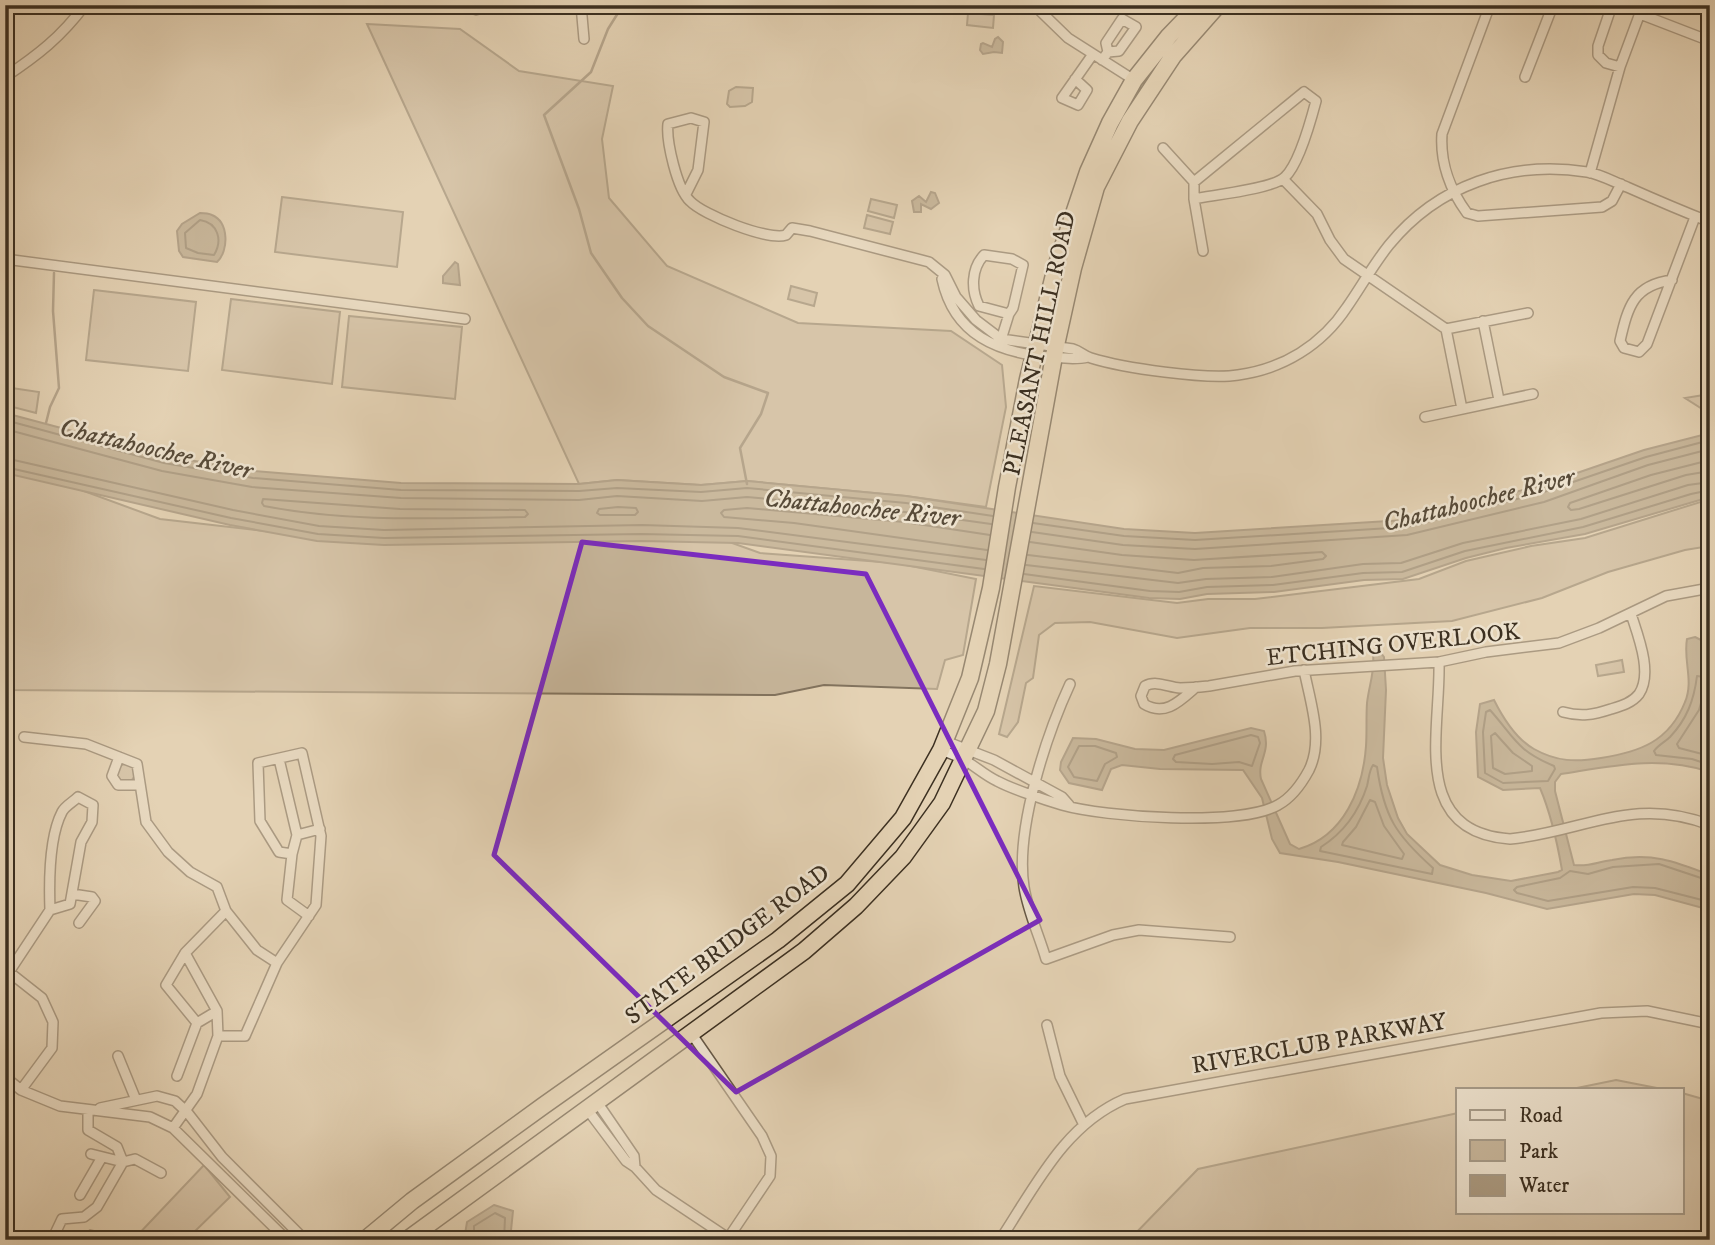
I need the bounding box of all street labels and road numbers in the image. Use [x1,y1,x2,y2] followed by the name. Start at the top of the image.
[997,208,1083,478] street label: PLEASANT HILL ROAD
[1265,617,1522,673] street label: ETCHING OVERLOOK
[619,858,836,1032] street label: STATE BRIDGE ROAD
[1190,1007,1450,1081] street label: RIVERCLUB PARKWAY

